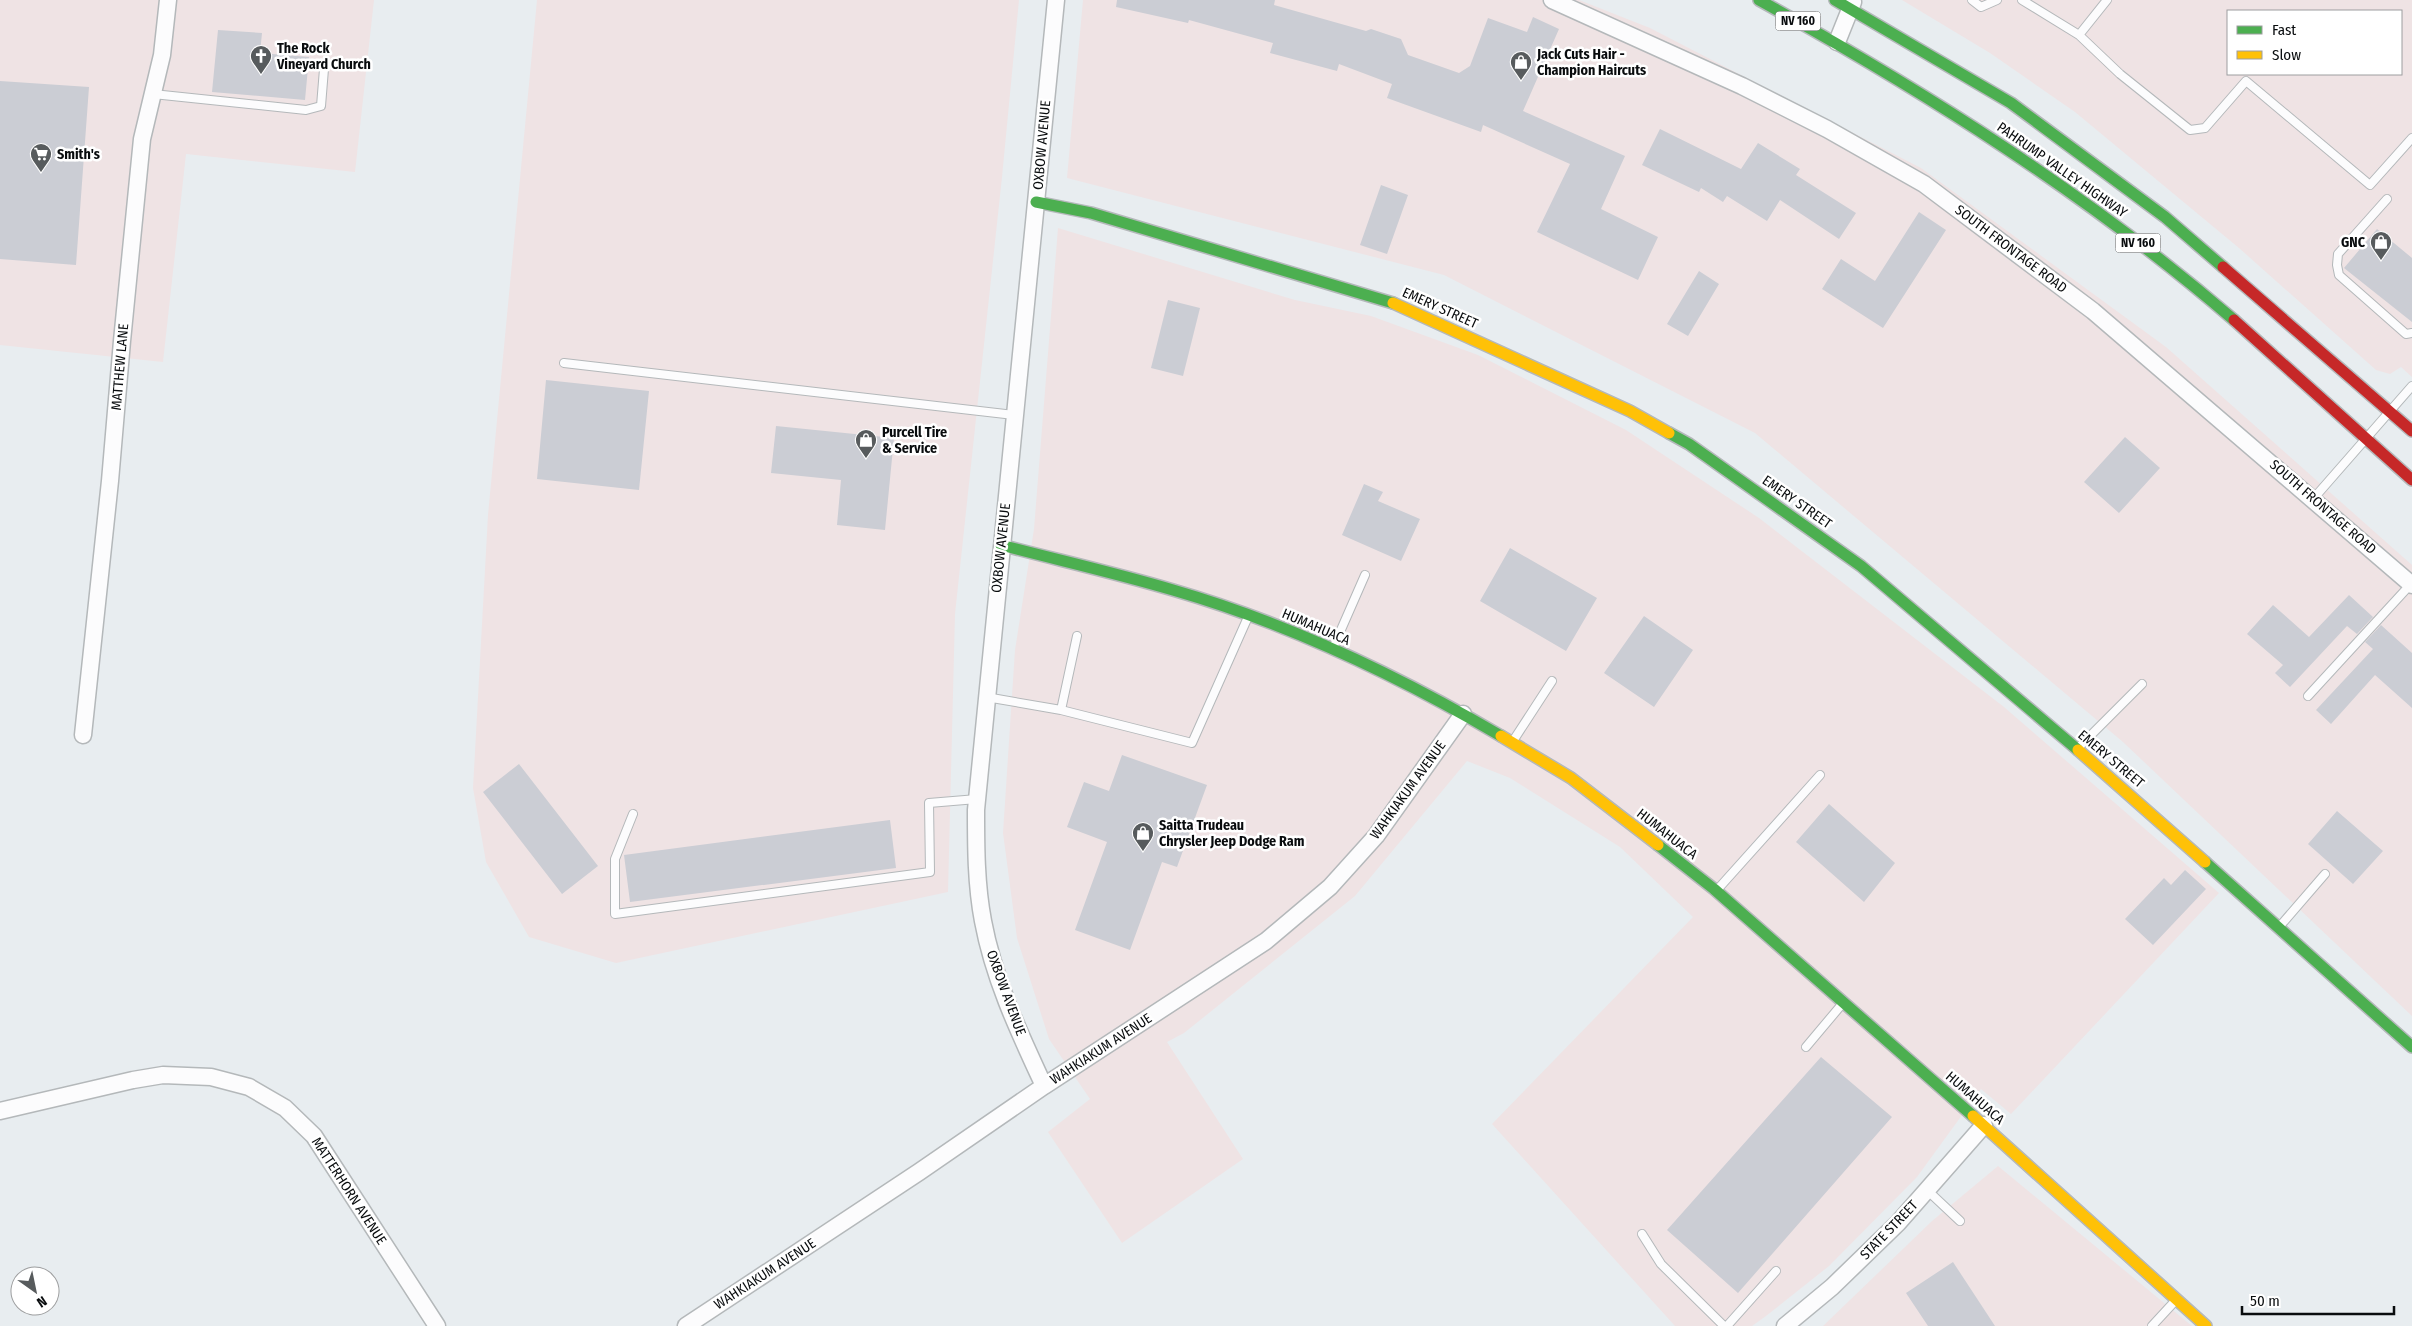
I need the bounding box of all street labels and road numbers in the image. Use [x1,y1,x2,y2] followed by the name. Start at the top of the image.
[1776,12,1820,30] road number: NV 160
[1030,99,1054,190] street label: OXBOW AVENUE
[1994,119,2130,221] street label: PAHRUMP VALLEY HIGHWAY
[1952,201,2070,297] street label: SOUTH FRONTAGE ROAD
[2116,234,2160,252] road number: NV 160
[1400,284,1481,332] street label: EMERY STREET
[108,322,132,411] street label: MATTHEW LANE
[2266,456,2380,558] street label: SOUTH FRONTAGE ROAD
[1759,472,1835,532] street label: EMERY STREET
[988,502,1014,594] street label: OXBOW AVENUE
[1279,605,1353,649] street label: HUMAHUACA
[2075,726,2148,792] street label: EMERY STREET
[1367,737,1450,843] street label: WAHKIAKUM AVENUE
[1633,805,1701,863] street label: HUMAHUACA
[983,948,1029,1039] street label: OXBOW AVENUE
[1047,1010,1155,1088] street label: WAHKIAKUM AVENUE
[1942,1068,2008,1129] street label: HUMAHUACA
[308,1134,390,1248] street label: MATTERHORN AVENUE
[1857,1196,1922,1263] street label: STATE STREET
[711,1235,819,1313] street label: WAHKIAKUM AVENUE

